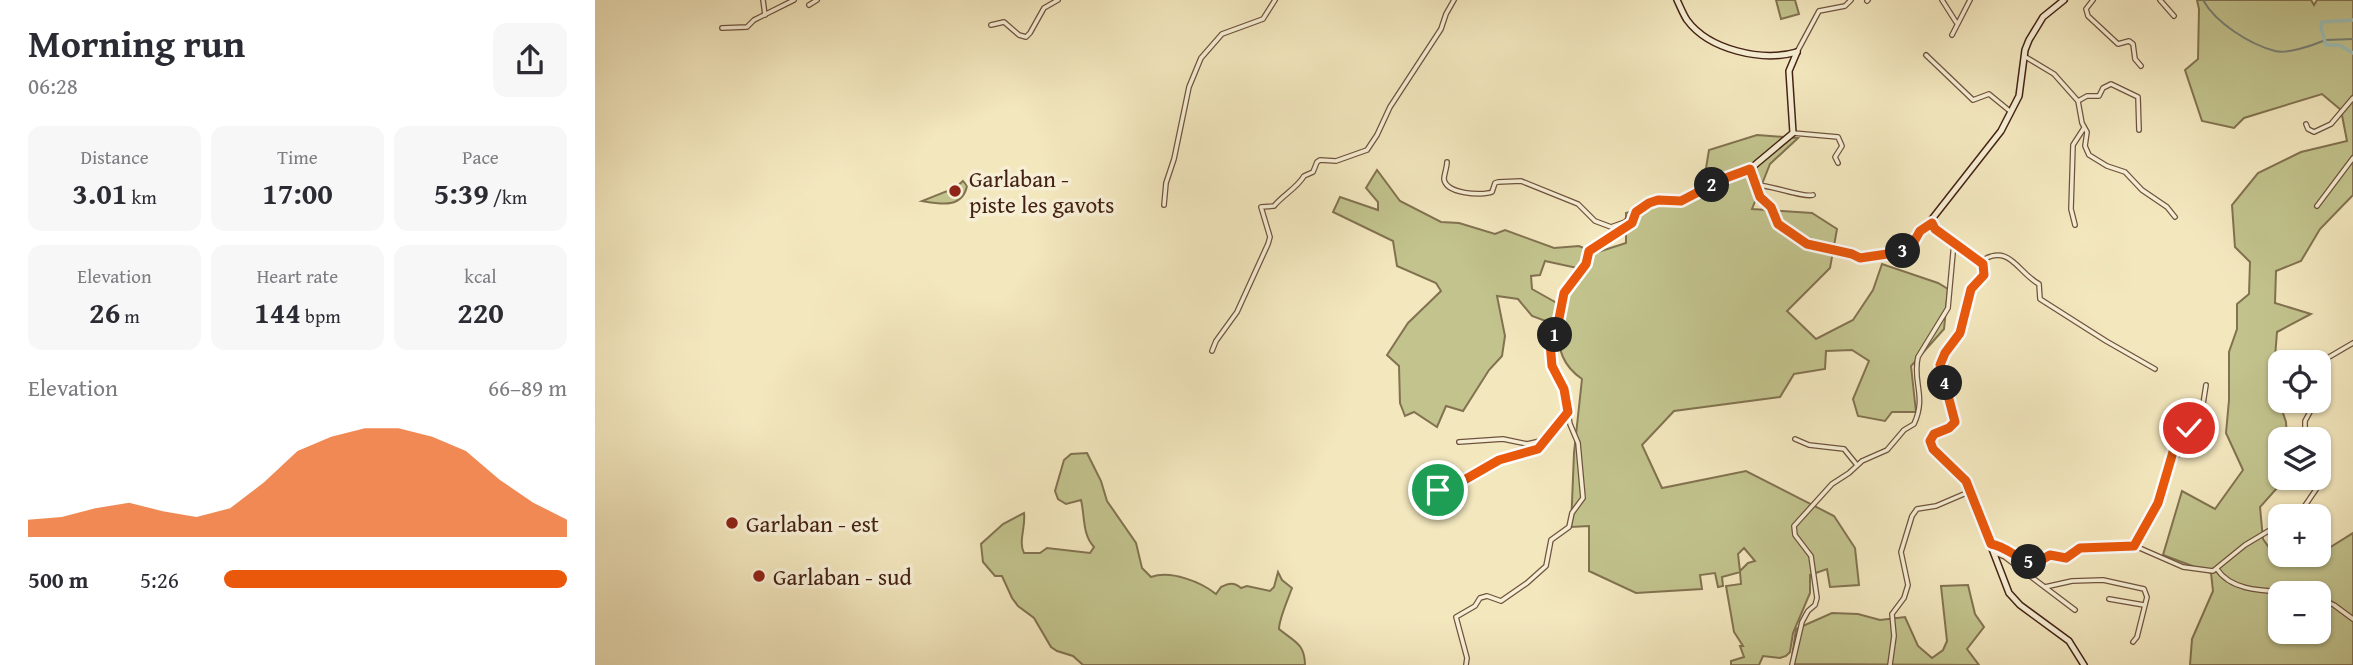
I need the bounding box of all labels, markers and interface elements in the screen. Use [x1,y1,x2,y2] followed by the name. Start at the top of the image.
[28,15,245,71] text: Morning run
[493,23,567,97] button: share
[28,69,78,102] text: 06:28
[80,143,149,171] text: Distance
[277,143,318,171] text: Time
[462,143,499,171] text: Pace
[969,162,1114,221] place label: Garlaban - piste les gavots
[1695,168,1729,202] pin: 2
[1707,170,1716,198] text: 2
[72,171,127,215] text: 3.01
[262,171,333,215] text: 17:00
[434,171,489,215] text: 5:39
[127,183,157,211] text: km
[489,183,527,211] text: /km
[947,183,963,199] marker: Garlaban - piste les gavots
[1885,233,1921,268] pin: 3
[1898,236,1907,264] text: 3
[77,262,152,290] text: Elevation
[257,262,338,290] text: Heart rate
[464,262,497,290] text: kcal
[89,290,120,334] text: 26
[254,290,301,334] text: 144
[457,290,504,334] text: 220
[120,302,140,330] text: m
[301,302,341,330] text: bpm
[1537,318,1573,352] pin: 1
[1550,320,1559,348] text: 1
[2268,350,2331,644] map controls
[2268,350,2331,413] button: locate
[1927,366,1963,400] pin: 4
[1940,368,1949,396] text: 4
[28,371,118,404] text: Elevation
[488,371,567,404] text: 66–89 m
[2159,398,2219,458] pin
[2170,409,2208,447] icon: check
[2268,427,2331,490] button: layers
[1408,460,1468,520] pin
[1419,471,1457,509] icon: arrive
[2268,504,2331,567] button: +
[746,507,879,540] place label: Garlaban - est
[724,515,740,531] marker: Garlaban - est
[2011,544,2047,580] pin: 5
[2024,547,2033,575] text: 5
[773,560,913,593] place label: Garlaban - sud
[28,563,89,596] text: 500 m
[140,563,179,596] text: 5:26
[751,568,767,584] marker: Garlaban - sud
[2268,581,2331,644] button: −

